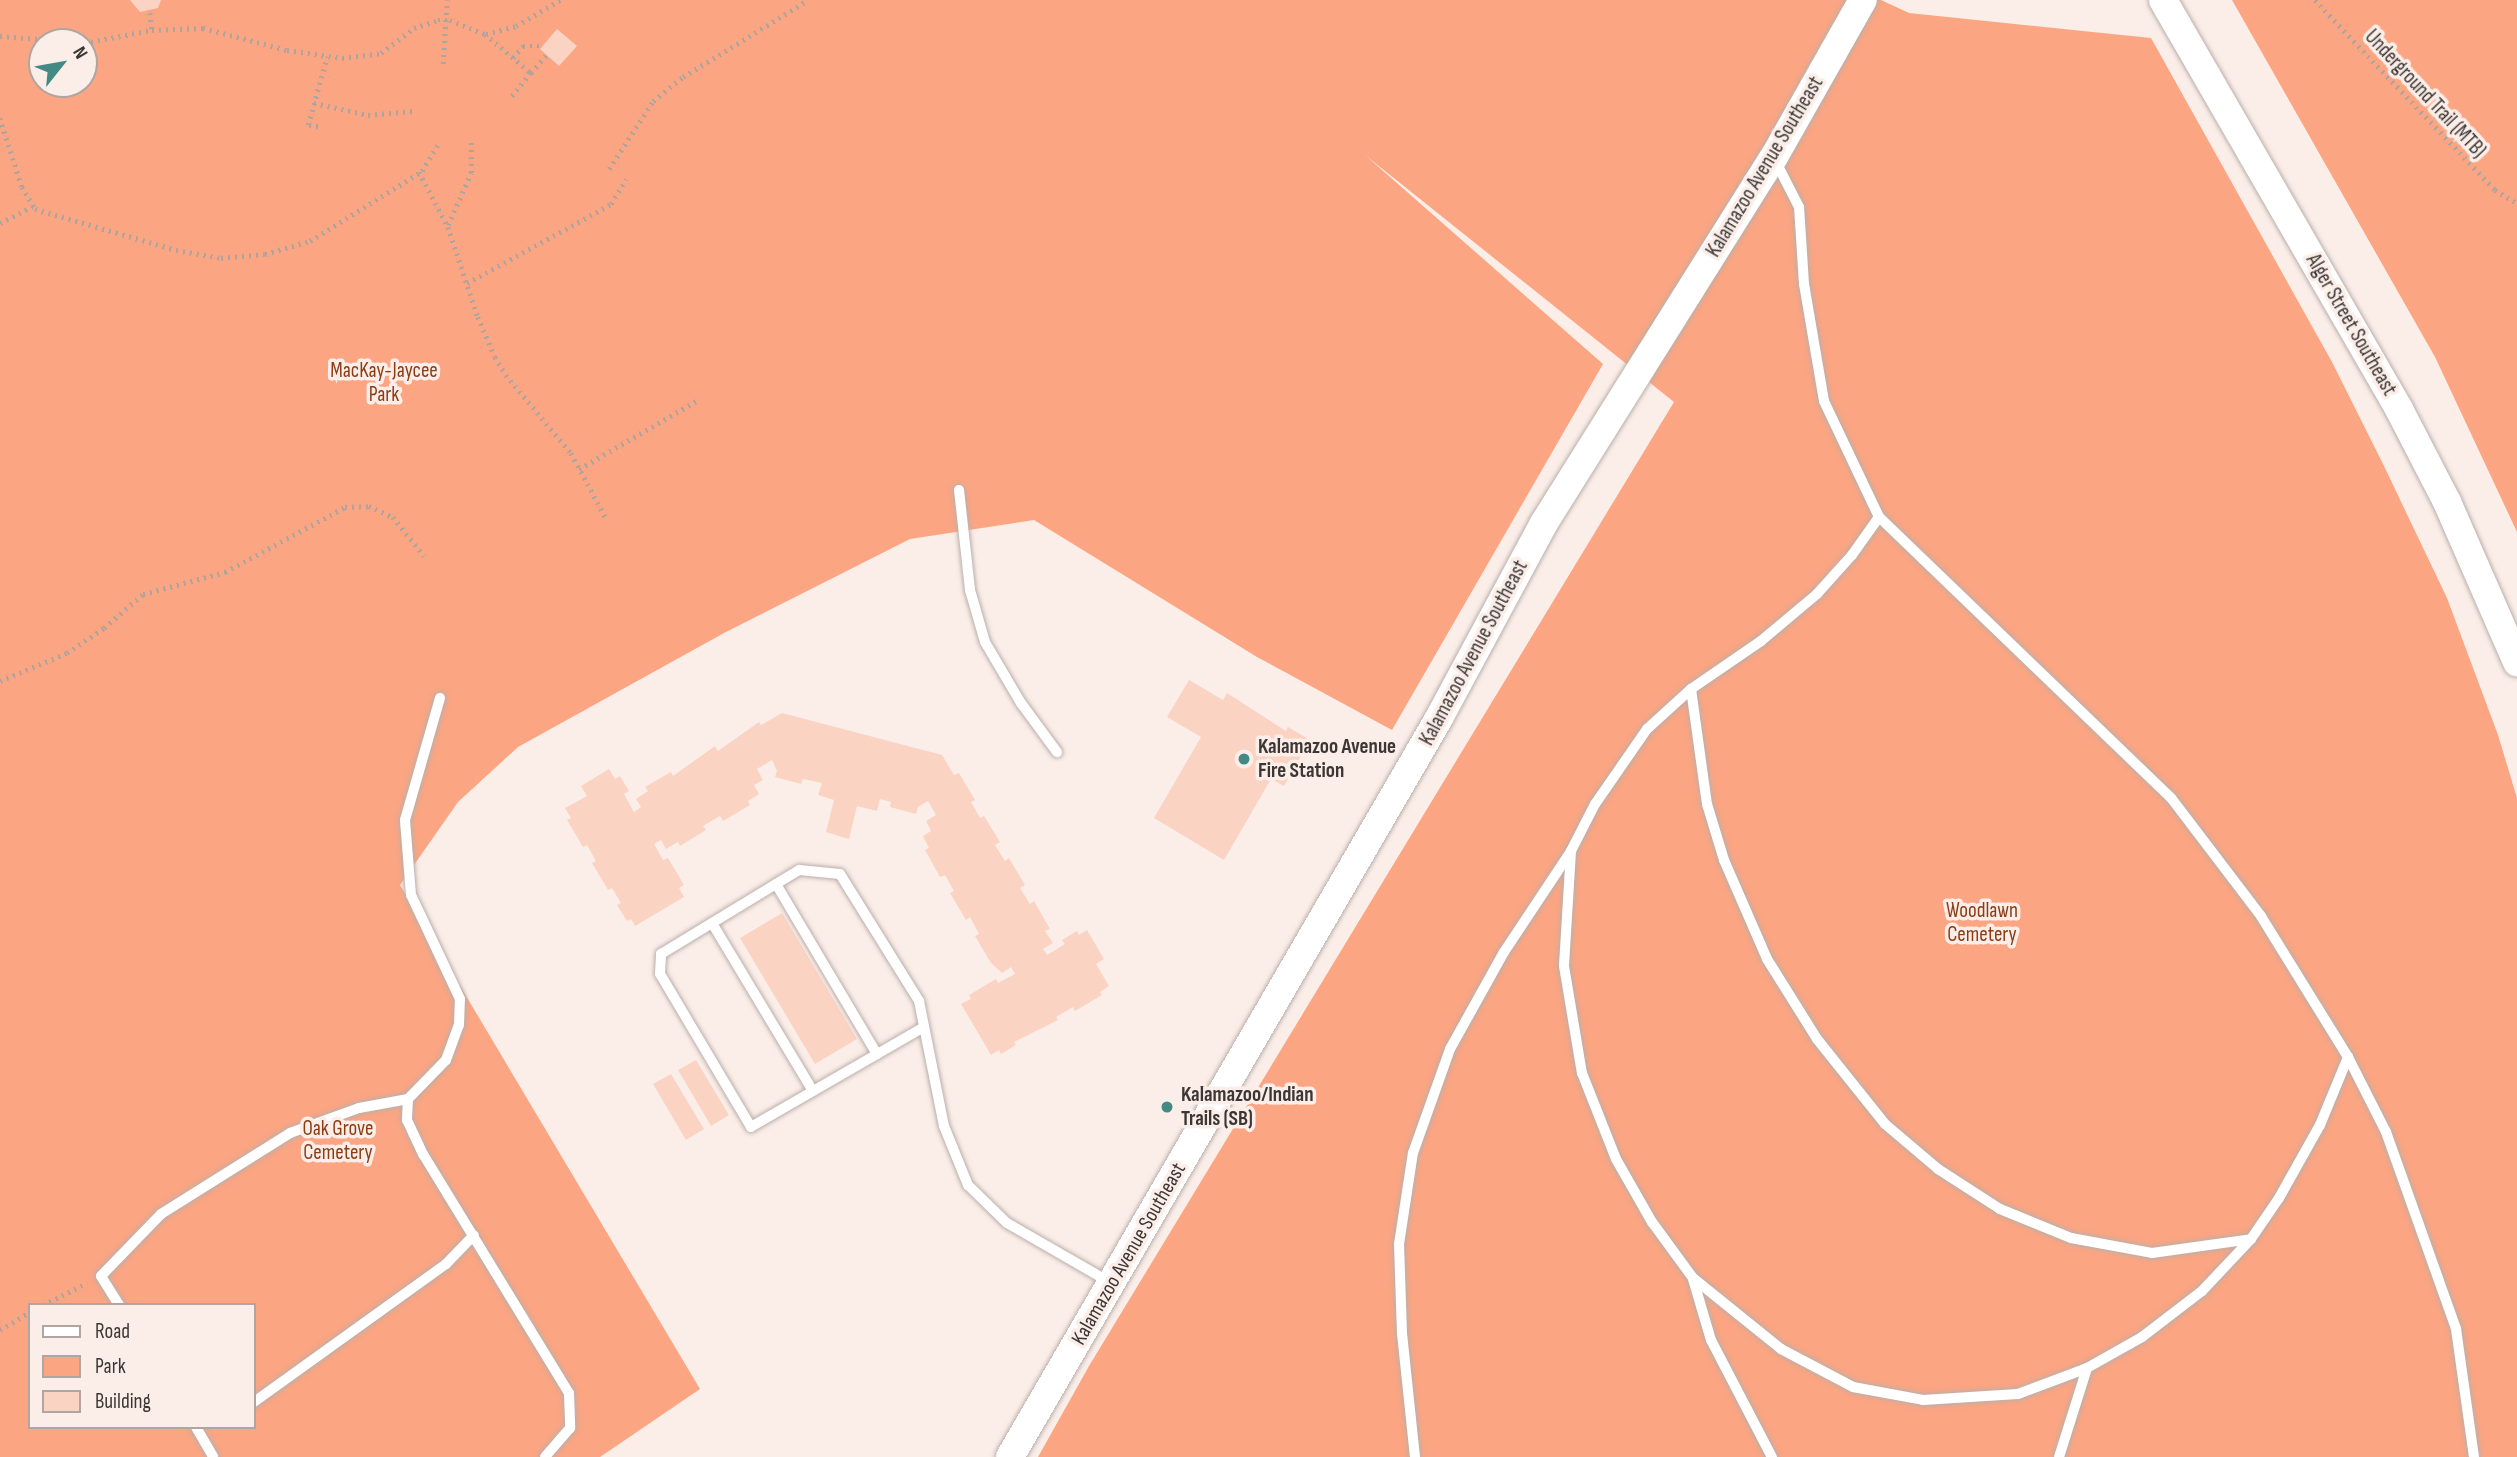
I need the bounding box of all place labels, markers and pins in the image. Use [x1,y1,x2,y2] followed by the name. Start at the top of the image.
[1258,734,1396,784] place label: Kalamazoo Avenue Fire Station
[1236,751,1252,767] marker: Kalamazoo Avenue Fire Station
[1181,1082,1313,1132] place label: Kalamazoo/Indian Trails (SB)
[1159,1099,1175,1115] marker: Kalamazoo/Indian Trails (SB)

